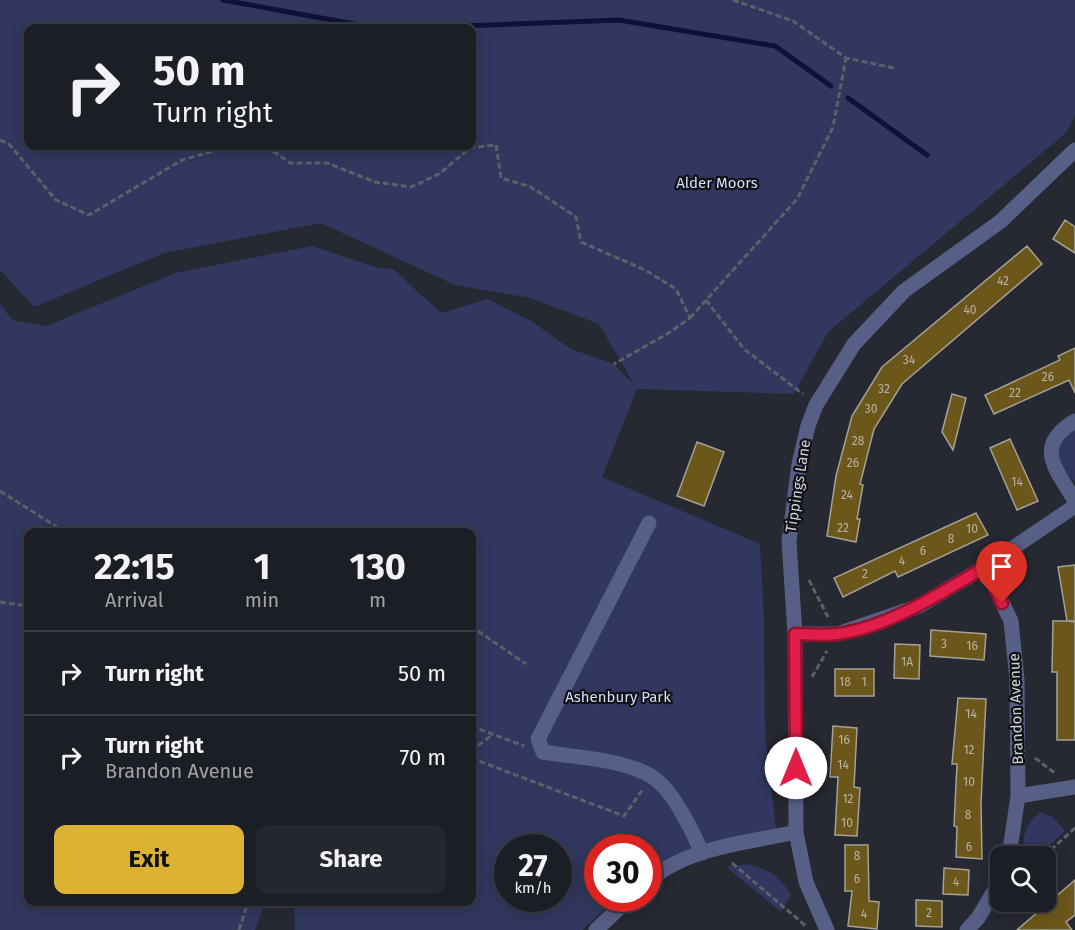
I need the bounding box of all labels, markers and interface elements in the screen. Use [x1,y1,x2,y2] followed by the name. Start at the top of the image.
[153,46,246,96] text: 50 m
[54,48,132,126] icon: right
[153,97,273,129] text: Turn right
[676,174,758,192] park label: Alder Moors
[997,274,1009,288] house number: 42
[963,303,977,317] house number: 40
[903,353,916,367] house number: 34
[1042,370,1054,384] house number: 26
[878,382,890,396] house number: 32
[1009,386,1021,400] house number: 22
[865,402,878,416] house number: 30
[852,434,865,448] house number: 28
[782,438,814,534] street label: Tippings Lane
[847,456,859,470] house number: 26
[1011,475,1023,489] house number: 14
[841,488,854,502] house number: 24
[837,521,849,535] house number: 22
[966,522,978,536] house number: 10
[948,532,955,546] house number: 8
[976,541,1027,603] pin
[920,544,926,558] house number: 6
[94,545,175,589] text: 22:15
[254,545,270,589] text: 1
[349,545,406,589] text: 130
[985,550,1018,583] icon: arrive
[899,554,906,568] house number: 4
[862,567,868,581] house number: 2
[105,588,164,612] text: Arrival
[245,588,279,612] text: min
[369,588,386,612] text: m
[941,637,947,651] house number: 3
[966,639,978,653] house number: 16
[1005,653,1027,765] street label: Brandon Avenue
[901,655,913,669] house number: 1A
[54,657,87,690] icon: right
[105,660,204,687] text: Turn right
[398,660,446,687] text: 50 m
[839,675,851,689] house number: 18
[861,675,867,689] house number: 1
[565,688,671,706] park label: Ashenbury Park
[965,707,977,721] house number: 14
[105,732,204,759] text: Turn right
[838,733,850,747] house number: 16
[764,736,828,800] position arrow
[54,741,87,774] icon: right
[963,743,975,757] house number: 12
[400,744,446,771] text: 70 m
[837,758,849,772] house number: 14
[105,759,254,783] text: Brandon Avenue
[963,775,975,789] house number: 10
[842,792,854,806] house number: 12
[965,808,972,822] house number: 8
[841,816,853,830] house number: 10
[54,825,244,894] button: Exit
[256,825,446,894] button: Share
[584,834,662,912] speed limit sign: 30
[966,840,972,854] house number: 6
[990,846,1056,912] map controls
[990,846,1056,912] button: search
[518,848,548,884] text: 27
[854,849,861,863] house number: 8
[854,872,860,886] house number: 6
[953,875,960,889] house number: 4
[514,879,552,897] text: km/h
[926,906,932,920] house number: 2
[861,907,868,921] house number: 4

